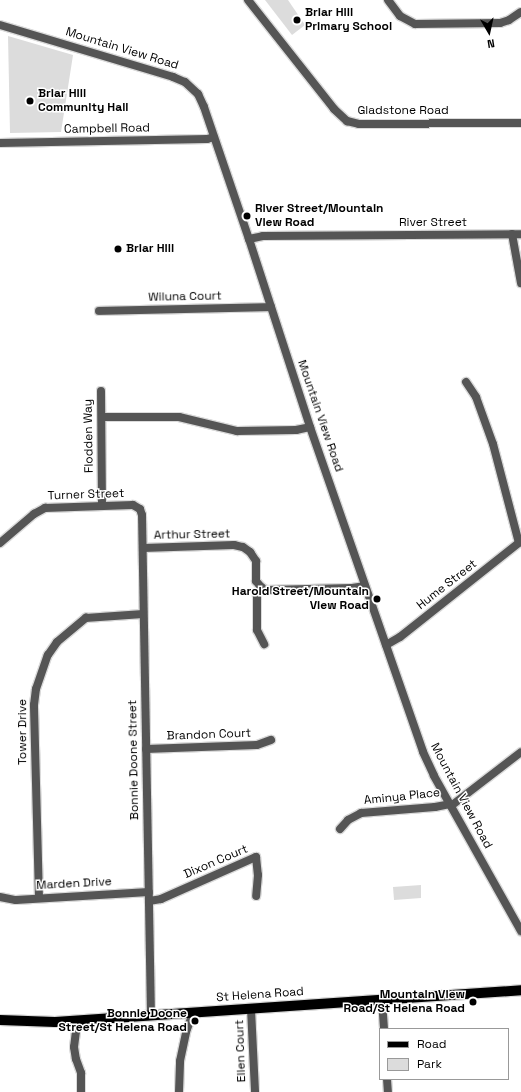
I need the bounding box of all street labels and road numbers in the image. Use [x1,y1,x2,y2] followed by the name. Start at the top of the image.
[64,25,180,73] street label: Mountain View Road
[357,104,449,118] street label: Gladstone Road
[64,121,150,137] street label: Campbell Road
[399,216,467,230] street label: River Street
[148,289,222,305] street label: Wiluna Court
[294,358,346,474] street label: Mountain View Road
[81,399,97,473] street label: Flodden Way
[47,486,125,504] street label: Turner Street
[154,527,230,543] street label: Arthur Street
[414,557,480,613] street label: Hume Street
[16,699,30,765] street label: Tower Drive
[126,700,142,820] street label: Bonnie Doone Street
[166,726,252,744] street label: Brandon Court
[427,741,495,851] street label: Mountain View Road
[363,786,441,808] street label: Aminya Place
[182,842,250,882] street label: Dixon Court
[36,875,112,893] street label: Marden Drive
[216,985,304,1005] street label: St Helena Road
[233,1019,249,1083] street label: Ellen Court

